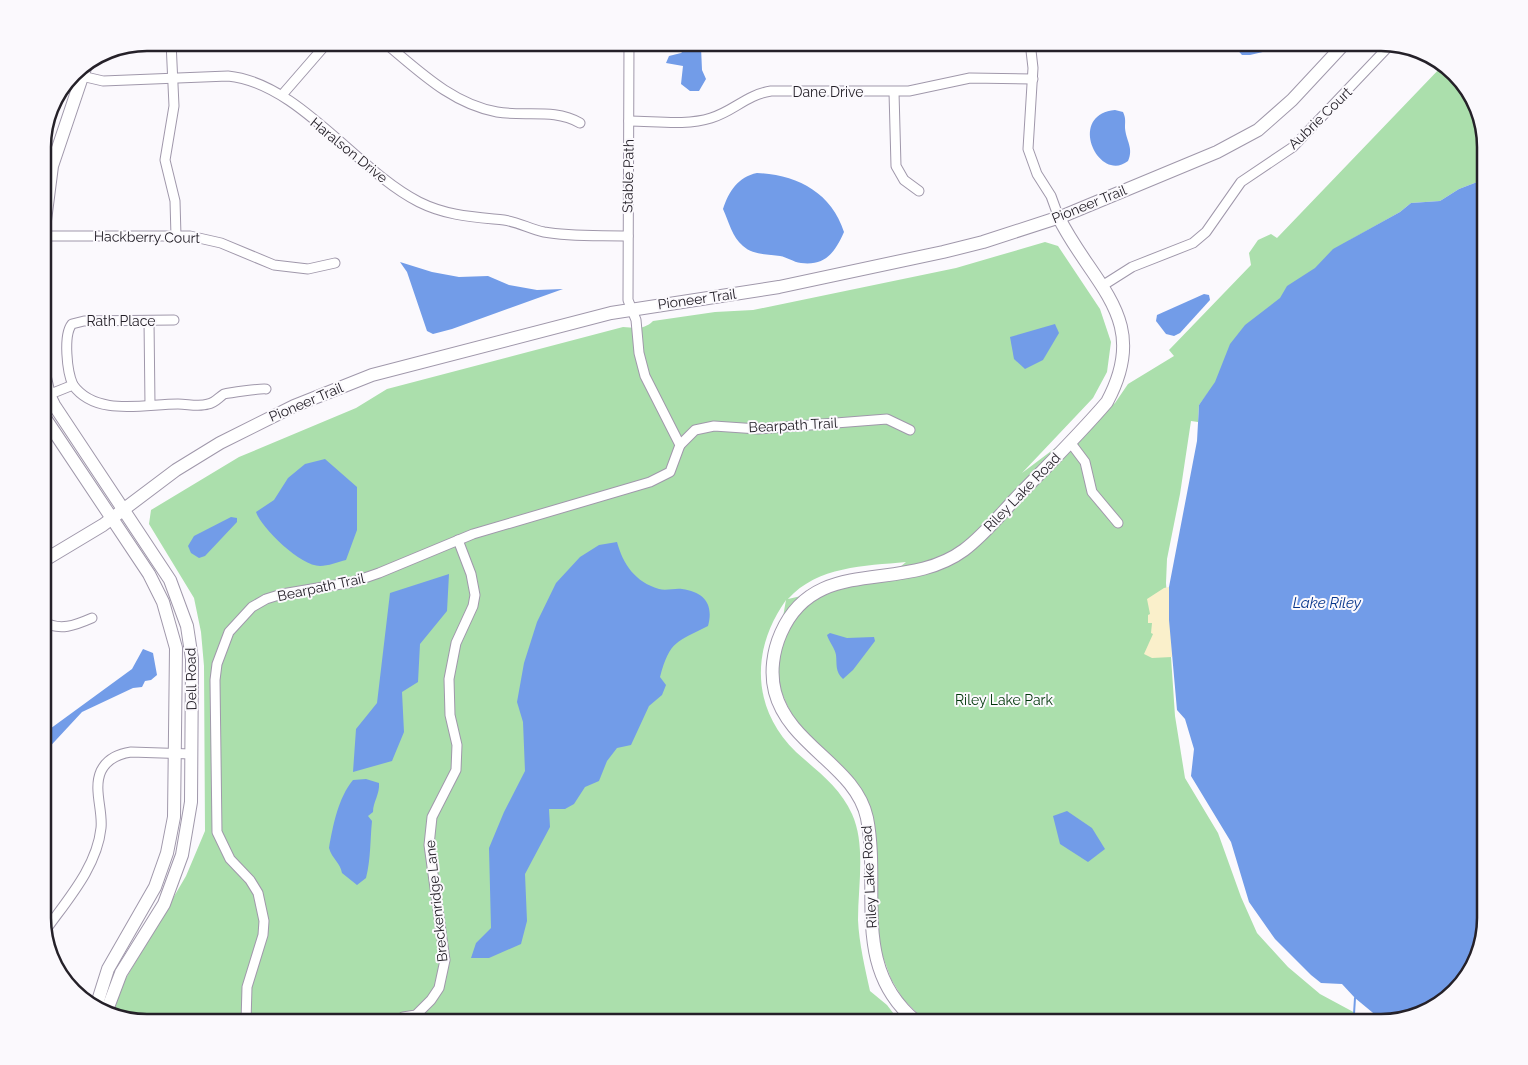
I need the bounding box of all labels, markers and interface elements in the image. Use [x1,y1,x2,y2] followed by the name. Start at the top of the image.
[793,84,863,100] street label: Dane Drive
[1285,84,1355,152] street label: Aubrie Court
[307,114,391,186] street label: Haralson Drive
[619,139,637,213] street label: Stable Path
[1049,182,1129,226] street label: Pioneer Trail
[94,228,201,246] street label: Hackberry Court
[657,286,737,312] street label: Pioneer Trail
[86,313,156,329] street label: Rath Place
[266,379,346,425] street label: Pioneer Trail
[748,415,838,435] street label: Bearpath Trail
[980,449,1064,535] street label: Riley Lake Road
[276,570,366,604] street label: Bearpath Trail
[1293,594,1362,612] water label: Lake Riley
[182,648,200,710] street label: Dell Road
[955,692,1054,708] park label: Riley Lake Park
[858,825,880,929] street label: Riley Lake Road
[422,839,450,963] street label: Breckenridge Lane

